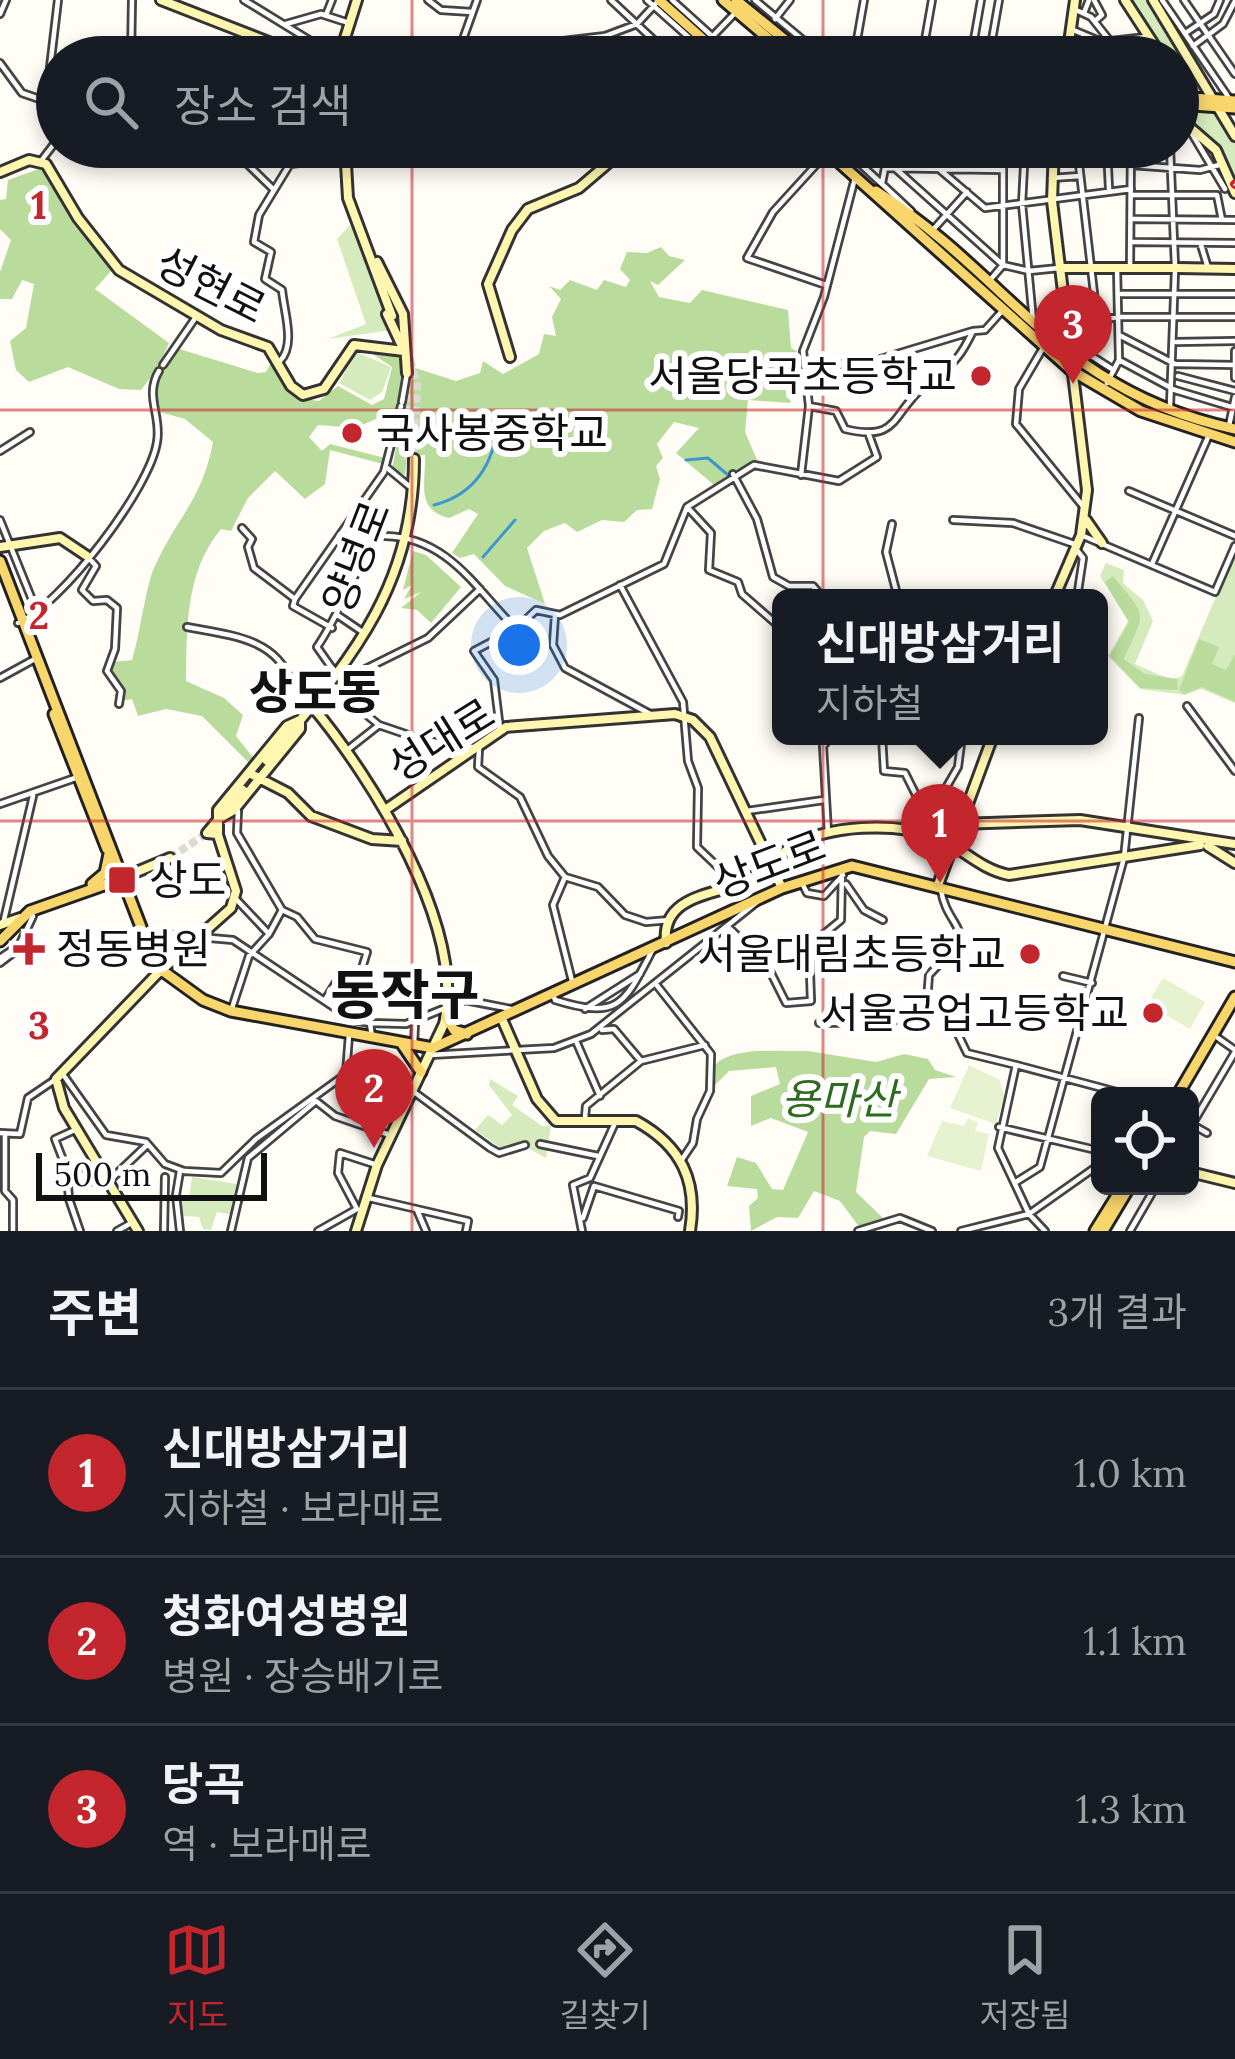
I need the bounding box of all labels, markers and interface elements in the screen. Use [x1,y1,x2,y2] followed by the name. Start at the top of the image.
[36,36,1199,168] search box
[78,69,144,135] icon: search
[174,77,351,134] text: 장소 검색
[31,180,47,230] text: 1
[147,235,275,335] street label: 성현로
[1034,285,1112,384] pin: 3
[648,349,957,403] place label: 서울당곡초등학교
[968,363,994,389] marker: 서울당곡초등학교
[376,406,608,460] place label: 국사봉중학교
[339,420,365,446] marker: 국사봉중학교
[310,493,402,621] street label: 양녕로
[772,589,1108,745] popup
[29,590,49,640] text: 2
[816,614,1064,671] text: 신대방삼거리
[489,615,549,675] your location
[249,661,381,722] district label: 상도동
[816,678,923,728] text: 지하철
[378,686,504,794] street label: 성대로
[901,784,979,883] pin: 1
[705,818,833,910] street label: 상도로
[149,853,226,907] place label: 상도
[106,864,138,896] marker: 상도
[56,922,211,976] place label: 정동병원
[697,927,1006,981] place label: 서울대림초등학교
[13,933,45,965] marker: 정동병원
[1017,941,1043,967] marker: 서울대림초등학교
[330,960,480,1029] district label: 동작구
[820,986,1129,1040] place label: 서울공업고등학교
[28,1000,50,1050] text: 3
[1140,1000,1166,1026] marker: 서울공업고등학교
[335,1049,413,1148] pin: 2
[781,1072,901,1126] park label: 용마산
[1091,1087,1199,1195] map controls
[1091,1087,1199,1195] button: locate
[36,1147,267,1200] scale bar
[54,1153,151,1195] text: 500 m
[48,1280,142,1345] text: 주변
[1047,1287,1187,1337] text: 3개 결과
[162,1419,410,1476] text: 신대방삼거리
[79,1448,95,1498] text: 1
[1074,1448,1187,1498] text: 1.0 km
[162,1483,443,1533] text: 지하철 · 보라매로
[162,1587,410,1644] text: 청화여성병원
[77,1616,97,1666] text: 2
[1083,1616,1187,1666] text: 1.1 km
[162,1651,443,1701] text: 병원 · 장승배기로
[162,1755,245,1812] text: 당곡
[76,1784,98,1834] text: 3
[1075,1784,1187,1834] text: 1.3 km
[162,1819,372,1869] text: 역 · 보라매로
[164,1917,230,2037] tab: 지도
[559,1917,651,2037] tab: 길찾기
[979,1917,1071,2037] tab: 저장됨

